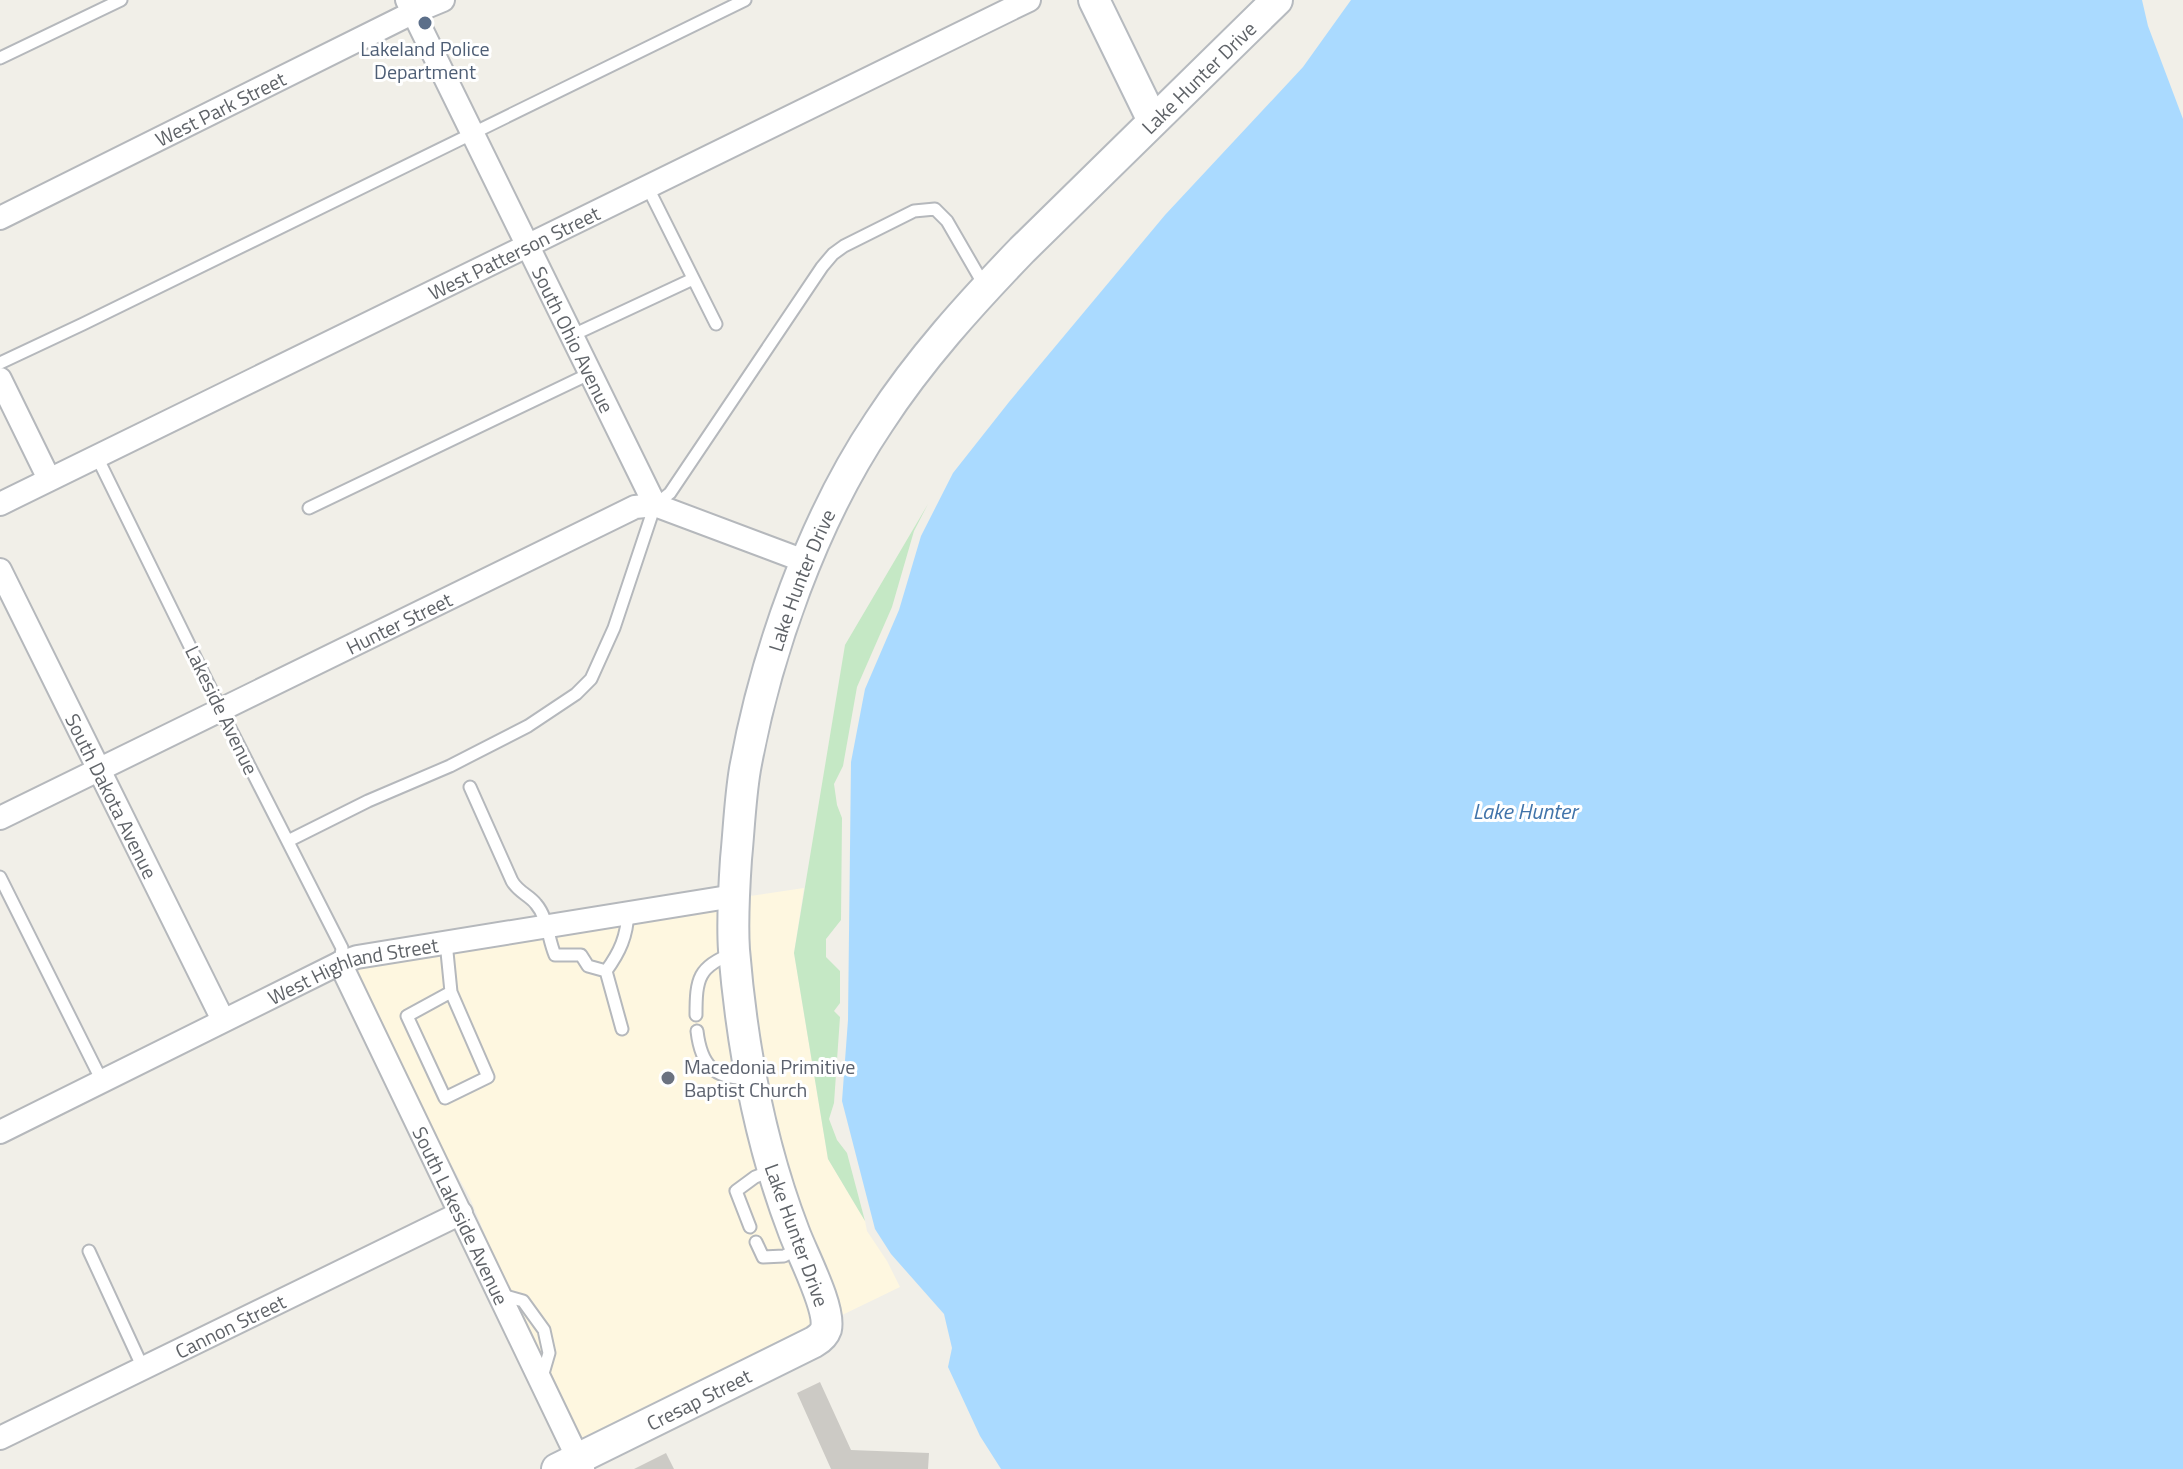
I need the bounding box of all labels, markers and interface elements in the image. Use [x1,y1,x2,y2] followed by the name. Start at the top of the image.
[1134,13,1263,141] street label: Lake Hunter Drive
[416,14,434,32] marker: Lakeland Police Department
[360,33,490,87] place label: Lakeland Police Department
[150,63,291,154] street label: West Park Street
[423,197,605,308] street label: West Patterson Street
[524,261,623,418] street label: South Ohio Avenue
[759,504,843,655] street label: Lake Hunter Drive
[340,584,457,662] street label: Hunter Street
[177,640,267,780] street label: Lakeside Avenue
[58,708,166,884] street label: South Dakota Avenue
[1473,794,1580,828] water label: Lake Hunter
[262,929,440,1012] street label: West Highland Street
[684,1051,855,1105] place label: Macedonia Primitive Baptist Church
[659,1069,677,1087] marker: Macedonia Primitive Baptist Church
[405,1121,517,1310] street label: South Lakeside Avenue
[757,1159,837,1311] street label: Lake Hunter Drive
[169,1286,291,1366] street label: Cannon Street
[641,1360,756,1438] street label: Cresap Street

